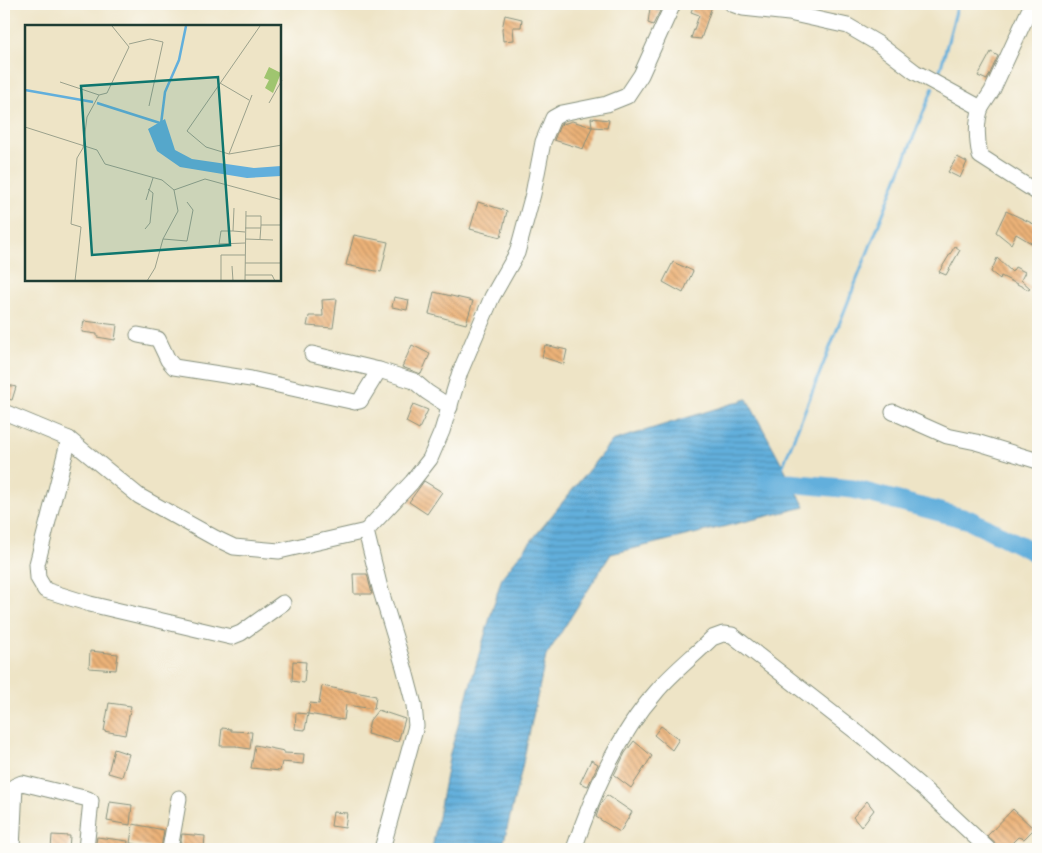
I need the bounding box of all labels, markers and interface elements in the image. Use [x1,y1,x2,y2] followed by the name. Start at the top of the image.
[25,25,281,281] inset map

